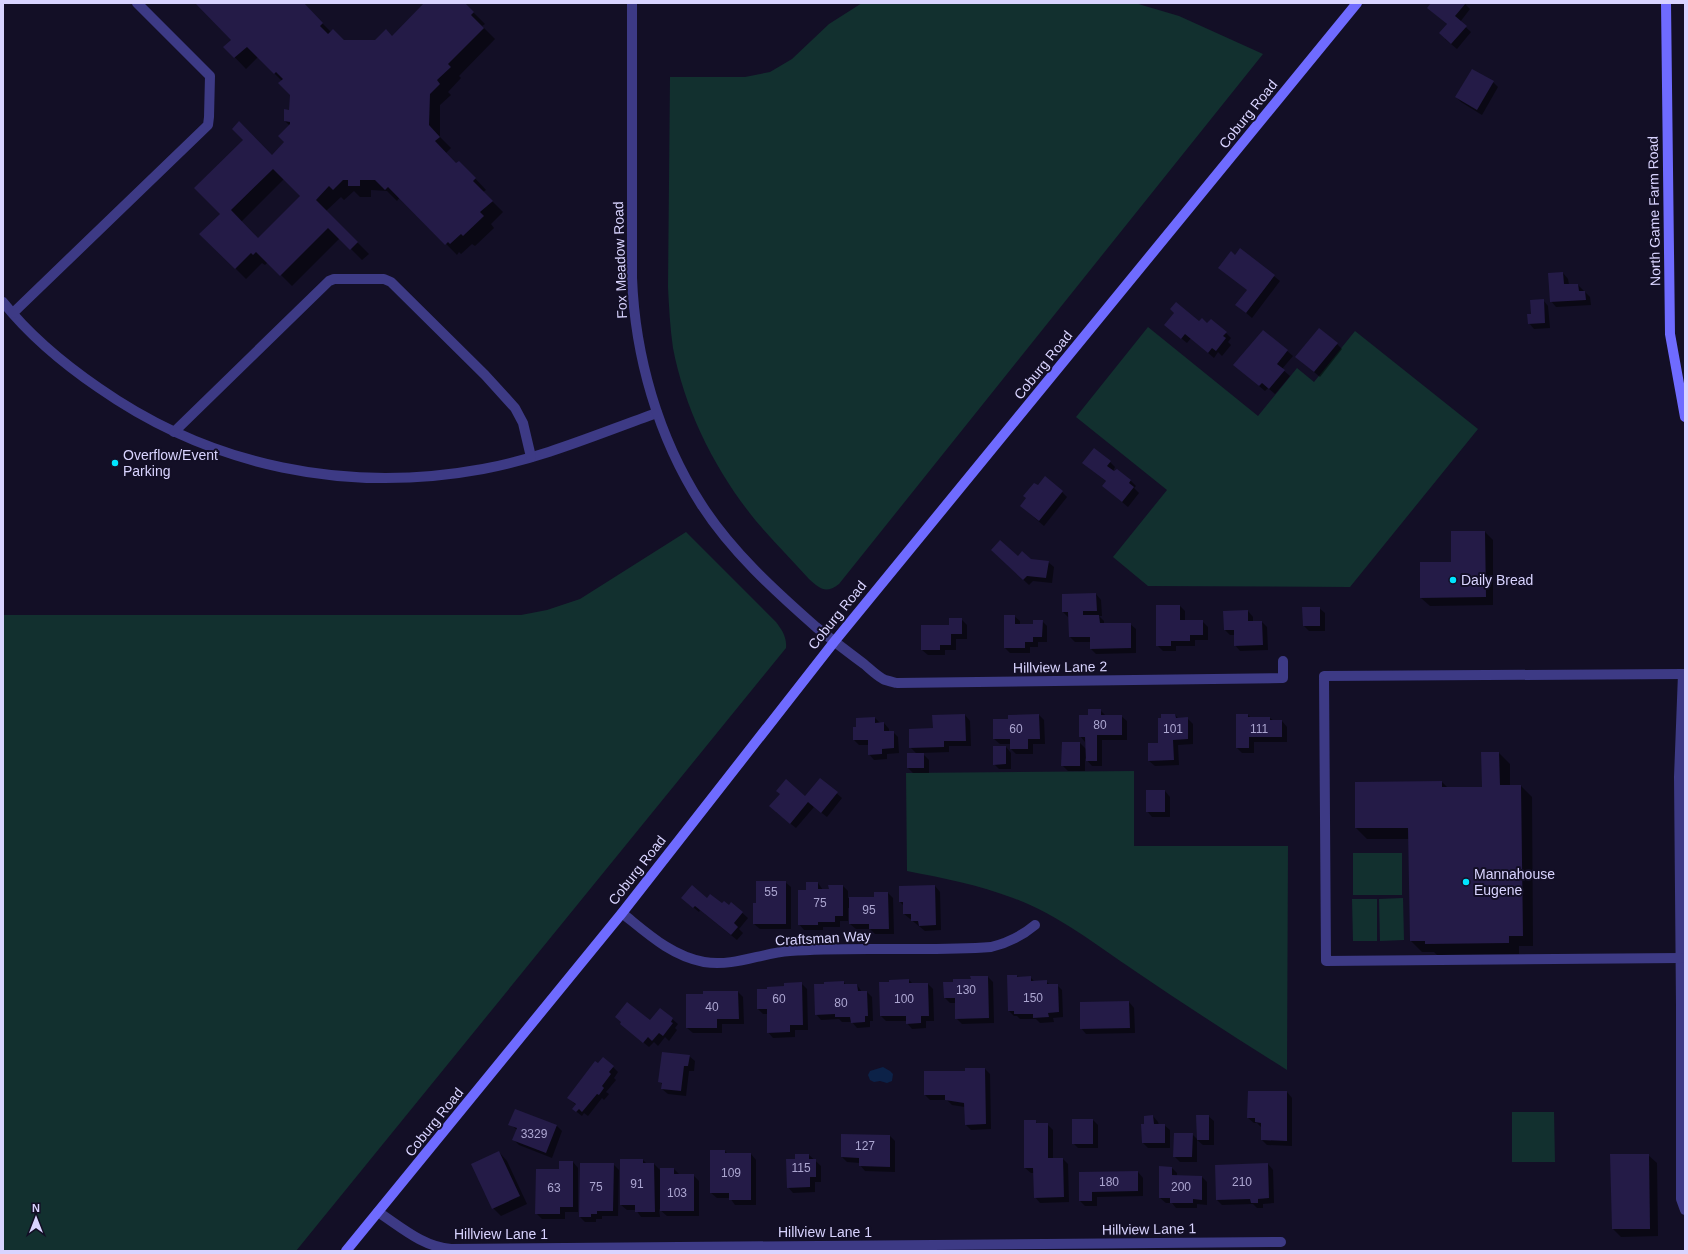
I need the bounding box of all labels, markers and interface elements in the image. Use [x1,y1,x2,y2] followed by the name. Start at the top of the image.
[1216,77,1280,151] street label: Coburg Road
[1645,136,1663,286] street label: North Game Farm Road
[610,201,630,319] street label: Fox Meadow Road
[1011,328,1075,402] street label: Coburg Road
[123,447,218,479] place label: Overflow/Event Parking
[110,458,120,468] marker: Overflow/Event Parking
[1461,572,1533,588] place label: Daily Bread
[1448,575,1458,585] marker: Daily Bread
[805,578,869,652] street label: Coburg Road
[1013,658,1107,676] street label: Hillview Lane 2
[1093,718,1107,732] house number: 80
[1009,722,1023,736] house number: 60
[1163,722,1183,736] house number: 101
[1250,722,1268,736] house number: 111
[605,832,669,908] street label: Coburg Road
[1474,866,1555,898] place label: Mannahouse Eugene
[1461,877,1471,887] marker: Mannahouse Eugene
[764,885,778,899] house number: 55
[813,896,827,910] house number: 75
[862,903,876,917] house number: 95
[775,928,871,948] street label: Craftsman Way
[956,983,976,997] house number: 130
[1023,991,1043,1005] house number: 150
[772,992,786,1006] house number: 60
[894,992,914,1006] house number: 100
[834,996,848,1010] house number: 80
[705,1000,719,1014] house number: 40
[402,1085,466,1159] street label: Coburg Road
[521,1127,548,1141] house number: 3329
[855,1139,875,1153] house number: 127
[791,1161,811,1175] house number: 115
[721,1166,741,1180] house number: 109
[1099,1175,1119,1189] house number: 180
[1232,1175,1252,1189] house number: 210
[630,1177,644,1191] house number: 91
[589,1180,603,1194] house number: 75
[1171,1180,1191,1194] house number: 200
[547,1181,561,1195] house number: 63
[667,1186,687,1200] house number: 103
[16,1198,56,1238] north arrow
[32,1202,40,1214] text: N
[1102,1220,1196,1238] street label: Hillview Lane 1
[778,1224,872,1240] street label: Hillview Lane 1
[454,1226,548,1242] street label: Hillview Lane 1

